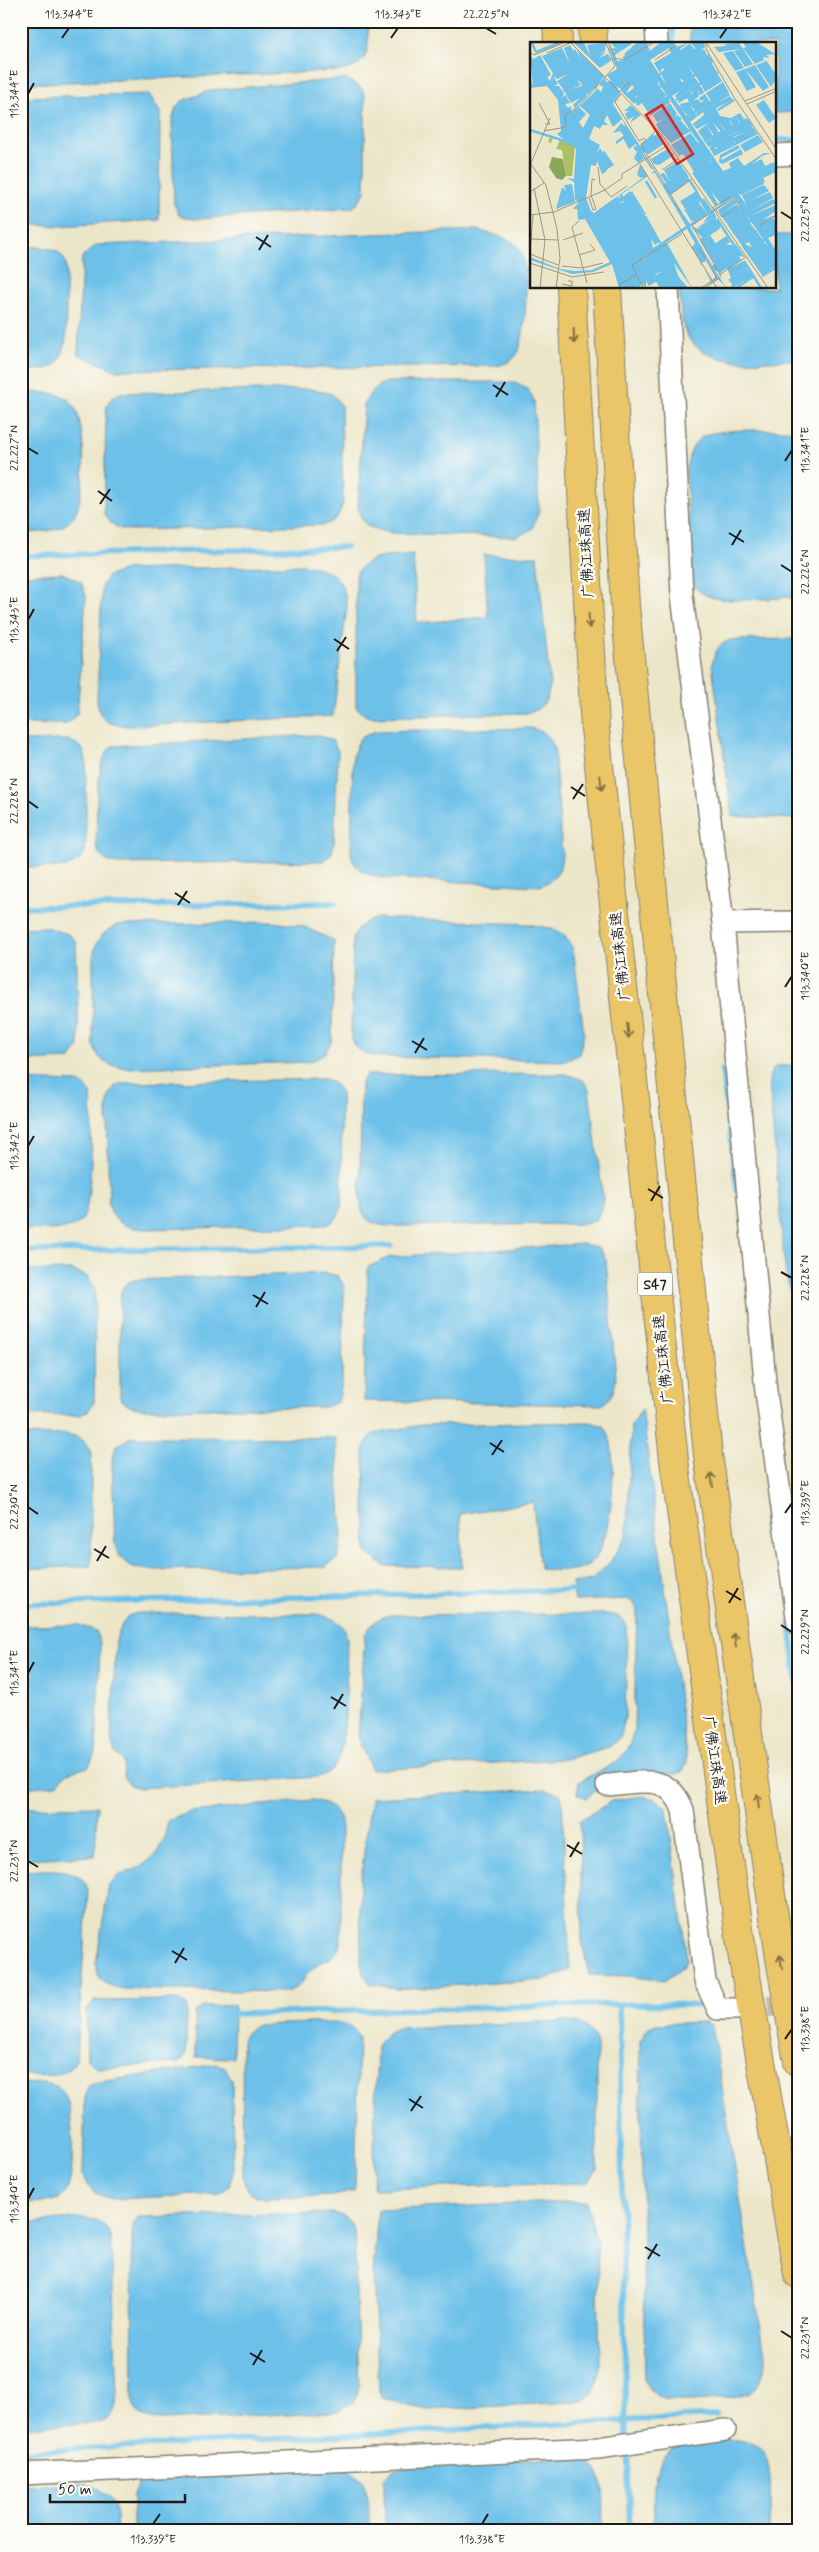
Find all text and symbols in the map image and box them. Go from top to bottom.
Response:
text: 113.344°E [44,7,94,23]
text: 113.343°E [375,7,421,23]
text: 22.225°N [463,7,509,23]
text: 113.342°E [702,7,752,23]
inset map [530,42,776,289]
text: 113.344°E [7,69,23,119]
text: 22.225°N [798,196,814,242]
one-way arrow [569,328,578,344]
text: 22.227°N [7,425,23,471]
text: 113.341°E [798,427,814,473]
street label: 广佛江珠高速 [575,507,599,598]
text: 22.226°N [798,550,814,594]
text: 113.343°E [7,597,23,643]
one-way arrow [585,612,594,628]
one-way arrow [596,774,606,790]
text: 22.228°N [7,778,23,824]
street label: 广佛江珠高速 [606,910,636,1002]
text: 113.340°E [798,951,814,1001]
one-way arrow [623,1023,633,1039]
text: 113.342°E [7,1121,23,1171]
text: 22.228°N [798,1255,814,1301]
road number: S47 [638,1272,672,1296]
street label: 广佛江珠高速 [649,1313,679,1405]
one-way arrow [706,1472,716,1488]
text: 113.339°E [798,1480,814,1526]
text: 22.230°N [7,1484,23,1530]
text: 22.229°N [798,1609,814,1655]
one-way arrow [729,1633,739,1649]
text: 113.341°E [7,1650,23,1696]
street label: 广佛江珠高速 [698,1714,730,1806]
one-way arrow [752,1794,762,1810]
text: 22.231°N [7,1840,23,1882]
one-way arrow [775,1955,785,1971]
text: 113.338°E [798,2006,814,2052]
text: 113.340°E [7,2174,23,2224]
text: 22.231°N [798,2317,814,2359]
scale bar [50,2472,185,2504]
text: 50 m [58,2480,92,2500]
text: 113.339°E [130,2532,176,2548]
text: 113.338°E [459,2532,505,2548]

